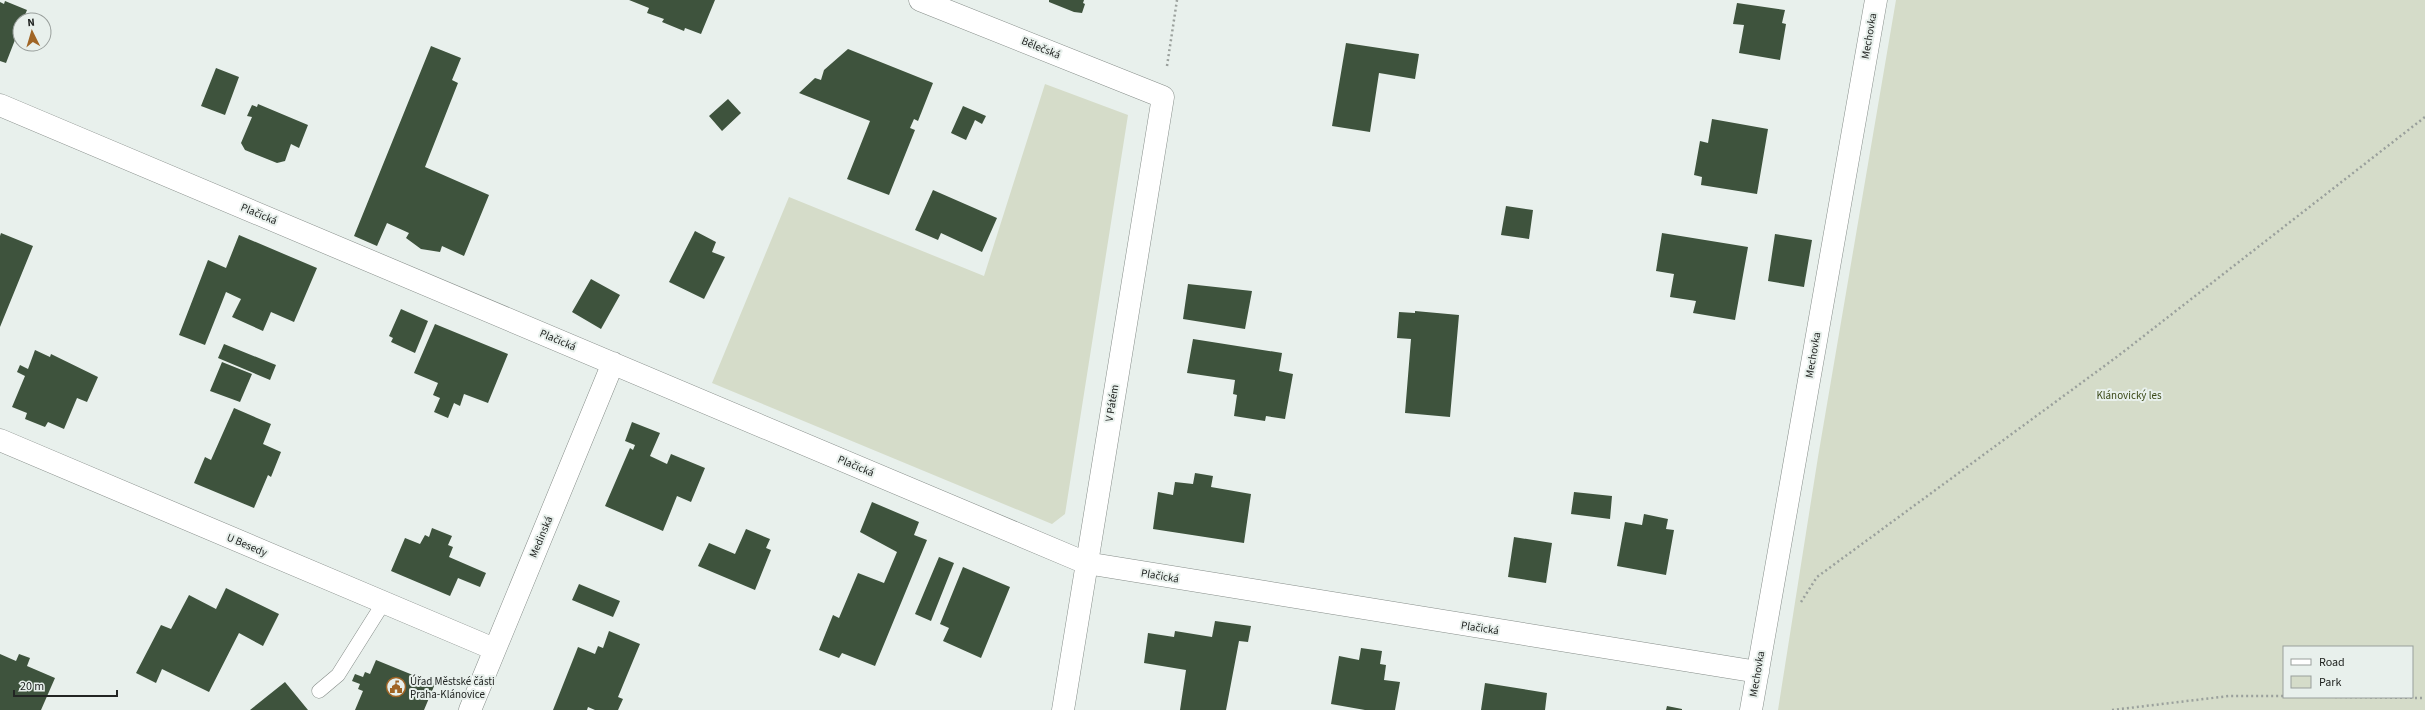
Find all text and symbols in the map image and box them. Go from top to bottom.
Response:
north arrow [12,12,52,52]
street label: Mechovka [1858,12,1880,60]
text: N [27,15,35,30]
street label: Bělečská [1019,33,1063,63]
street label: Plačická [238,200,280,228]
street label: Plačická [537,326,579,354]
street label: Mechovka [1802,331,1824,379]
street label: V Pátém [1102,383,1122,423]
park label: Klánovický les [2096,388,2162,403]
street label: Plačická [835,452,877,480]
street label: Medinská [526,514,556,560]
street label: U Besedy [224,530,270,560]
street label: Plačická [1140,565,1180,587]
street label: Plačická [1460,618,1500,638]
legend [2283,646,2413,698]
street label: Mechovka [1746,650,1768,698]
text: Road [2319,654,2345,671]
scale bar [14,672,117,698]
place label: Úřad Městské části Praha-Klánovice [410,674,495,702]
text: Park [2319,674,2341,691]
public building icon: Úřad Městské části Praha-Klánovice [385,676,407,698]
text: 20 m [20,678,44,695]

